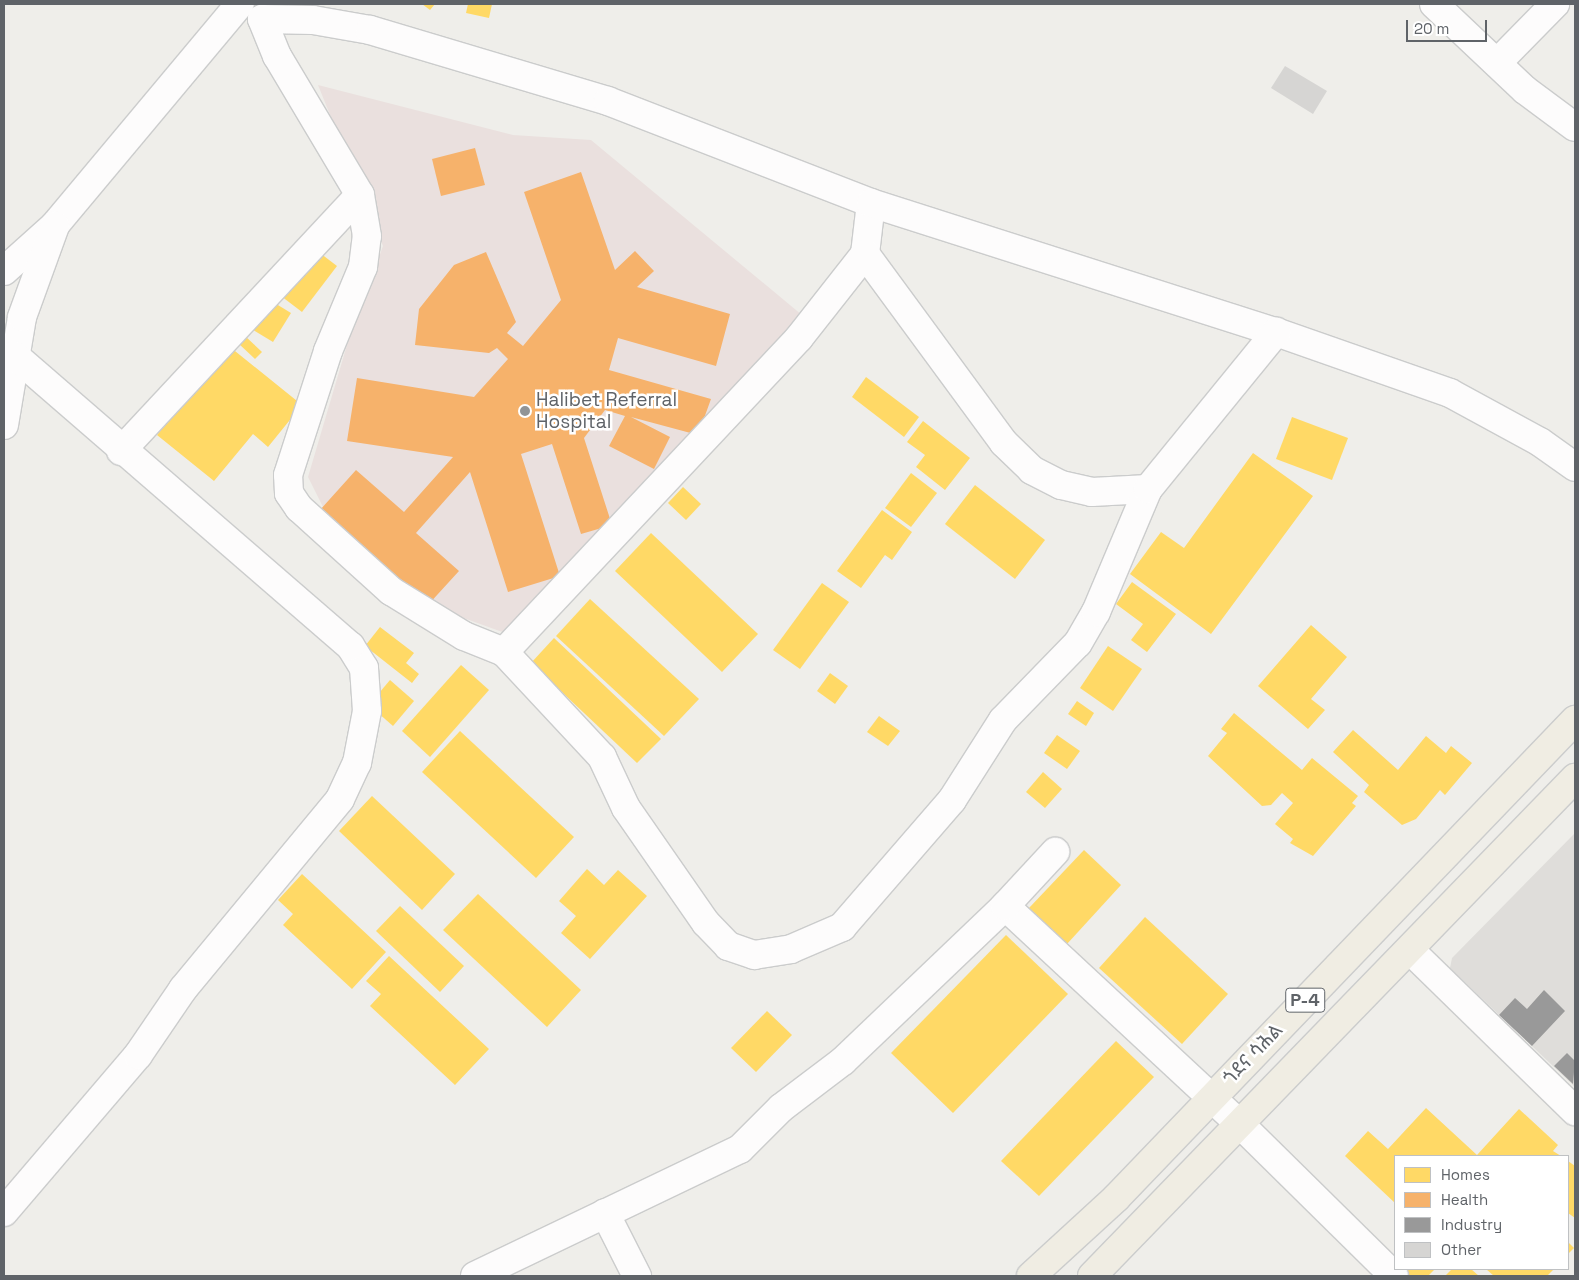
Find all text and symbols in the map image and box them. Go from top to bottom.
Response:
scale bar [1409,10,1490,42]
text: 20 m [1414,19,1449,38]
place label: Halibet Referral Hospital [536,389,677,433]
marker: Halibet Referral Hospital [518,404,532,418]
road number: P-4 [1285,984,1325,1016]
street label: ጎደና ሳሕል [1219,1019,1287,1089]
legend [1394,1155,1569,1270]
text: Homes [1441,1165,1490,1184]
text: Health [1441,1190,1488,1209]
text: Industry [1441,1215,1502,1234]
text: Other [1441,1240,1482,1259]

